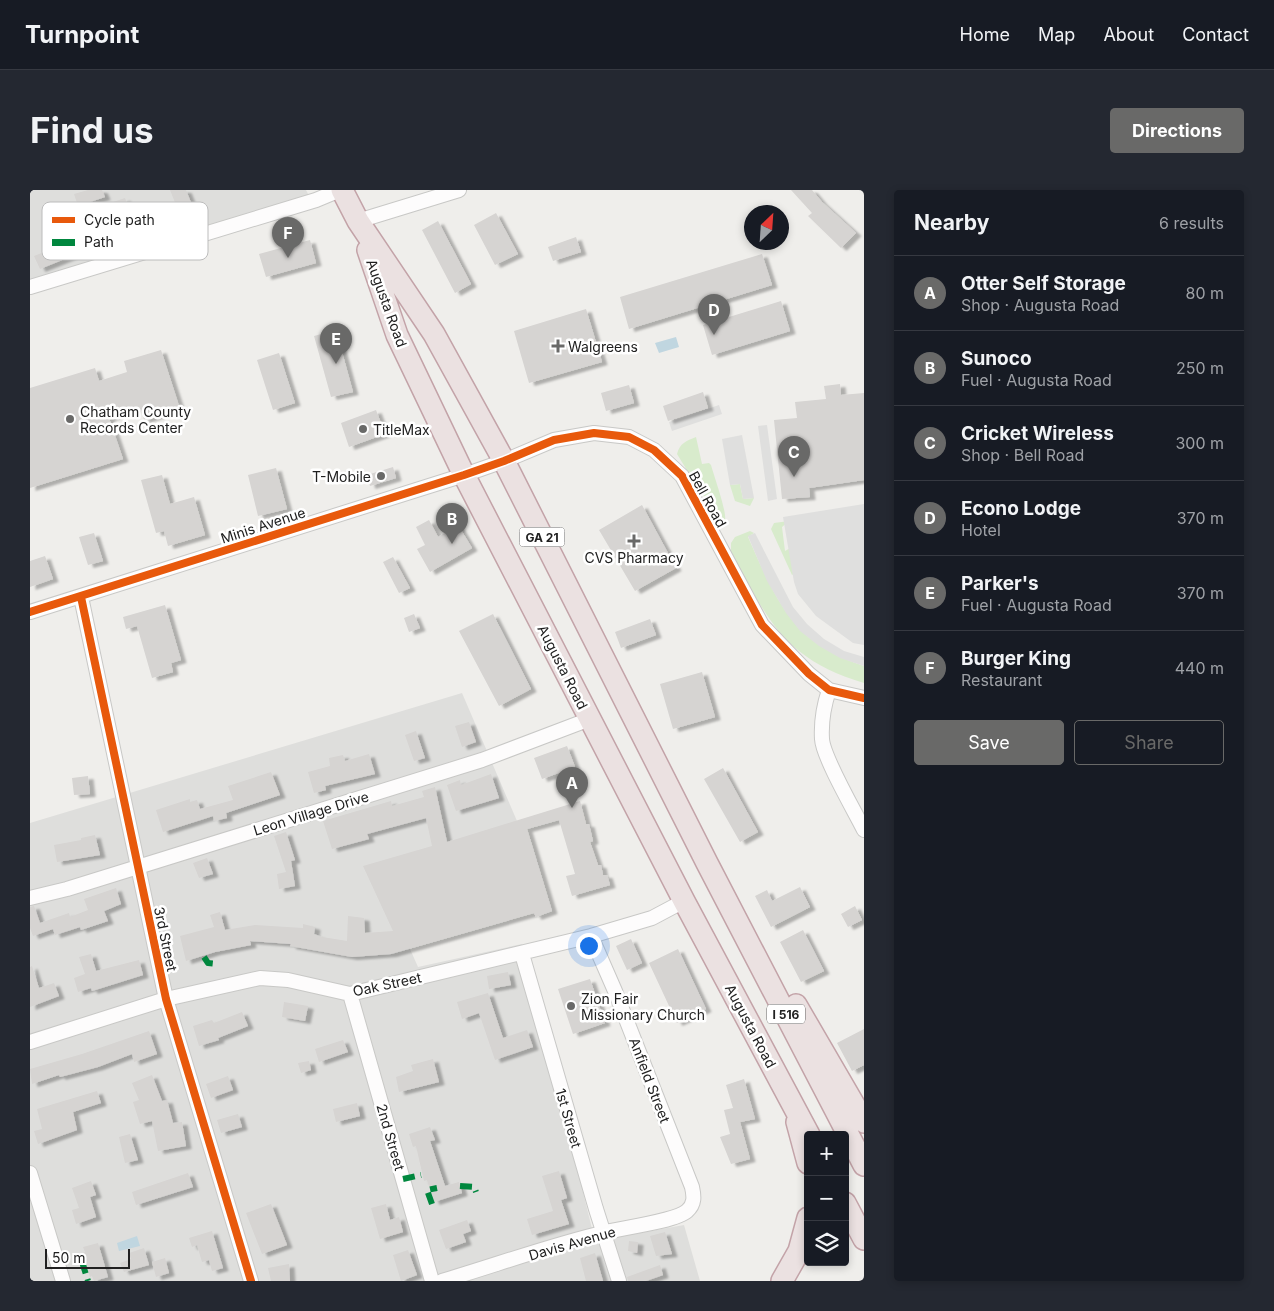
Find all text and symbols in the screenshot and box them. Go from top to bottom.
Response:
text: Turnpoint [25,20,139,49]
text: Home [960,24,1010,45]
text: Map [1038,24,1075,45]
text: About [1103,24,1154,45]
text: Contact [1182,24,1249,45]
button: Directions [1110,108,1244,153]
text: Find us [30,109,154,151]
legend [42,202,208,260]
north arrow [744,205,789,250]
text: Nearby [914,210,989,235]
text: Cycle path [84,211,155,228]
text: 6 results [1159,213,1224,233]
pin: F [272,217,304,258]
text: Path [84,233,114,250]
street label: Augusta Road [363,257,411,349]
text: Otter Self Storage [961,272,1126,295]
text: A [924,283,936,303]
text: 80 m [1185,283,1224,303]
pin: D [698,294,730,335]
text: Shop · Augusta Road [961,295,1119,315]
pin: E [320,323,352,364]
place label: Walgreens [568,338,638,355]
marker: Walgreens [552,340,564,352]
text: Sunoco [961,347,1032,370]
text: B [925,358,935,378]
text: 250 m [1176,358,1224,378]
text: Fuel · Augusta Road [961,370,1112,390]
place label: Chatham County Records Center [80,403,191,436]
marker: Chatham County Records Center [64,413,76,425]
place label: TitleMax [373,421,430,438]
text: Cricket Wireless [961,422,1114,445]
marker: TitleMax [357,423,369,435]
text: C [924,433,936,453]
text: 300 m [1175,433,1224,453]
pin: C [778,436,810,477]
text: Shop · Bell Road [961,445,1084,465]
place label: T-Mobile [312,468,371,485]
street label: Bell Road [686,468,730,530]
marker: T-Mobile [375,470,387,482]
text: Econo Lodge [961,497,1081,520]
street label: Minis Avenue [218,503,308,547]
pin: B [436,503,468,544]
text: D [924,508,936,528]
text: 370 m [1177,508,1224,528]
text: Hotel [961,520,1001,540]
road number: GA 21 [520,528,564,547]
marker: CVS Pharmacy [628,535,640,547]
place label: CVS Pharmacy [584,549,684,566]
text: Parker's [961,572,1039,595]
text: E [925,583,935,603]
text: 370 m [1177,583,1224,603]
text: Fuel · Augusta Road [961,595,1112,615]
street label: Augusta Road [534,622,592,712]
text: Burger King [961,647,1071,670]
text: F [925,658,935,678]
text: 440 m [1175,658,1224,678]
text: Restaurant [961,670,1042,690]
button: Save [914,720,1064,765]
button: Share [1074,720,1224,765]
pin: A [556,767,588,808]
street label: Leon Village Drive [251,787,371,839]
street label: 3rd Street [151,905,181,973]
your location [576,933,602,959]
street label: Oak Street [351,968,423,1000]
street label: Augusta Road [722,981,780,1071]
place label: Zion Fair Missionary Church [581,990,705,1023]
marker: Zion Fair Missionary Church [565,1000,577,1012]
road number: I 516 [767,1004,805,1024]
street label: Anfield Street [626,1035,674,1125]
street label: 1st Street [552,1086,586,1150]
street label: 2nd Street [373,1102,409,1173]
map controls [804,1131,849,1266]
button: + [804,1131,849,1176]
button: − [804,1176,849,1221]
button: layers [804,1221,849,1266]
street label: Davis Avenue [527,1222,617,1264]
scale bar [45,1246,130,1269]
text: 50 m [52,1249,86,1266]

